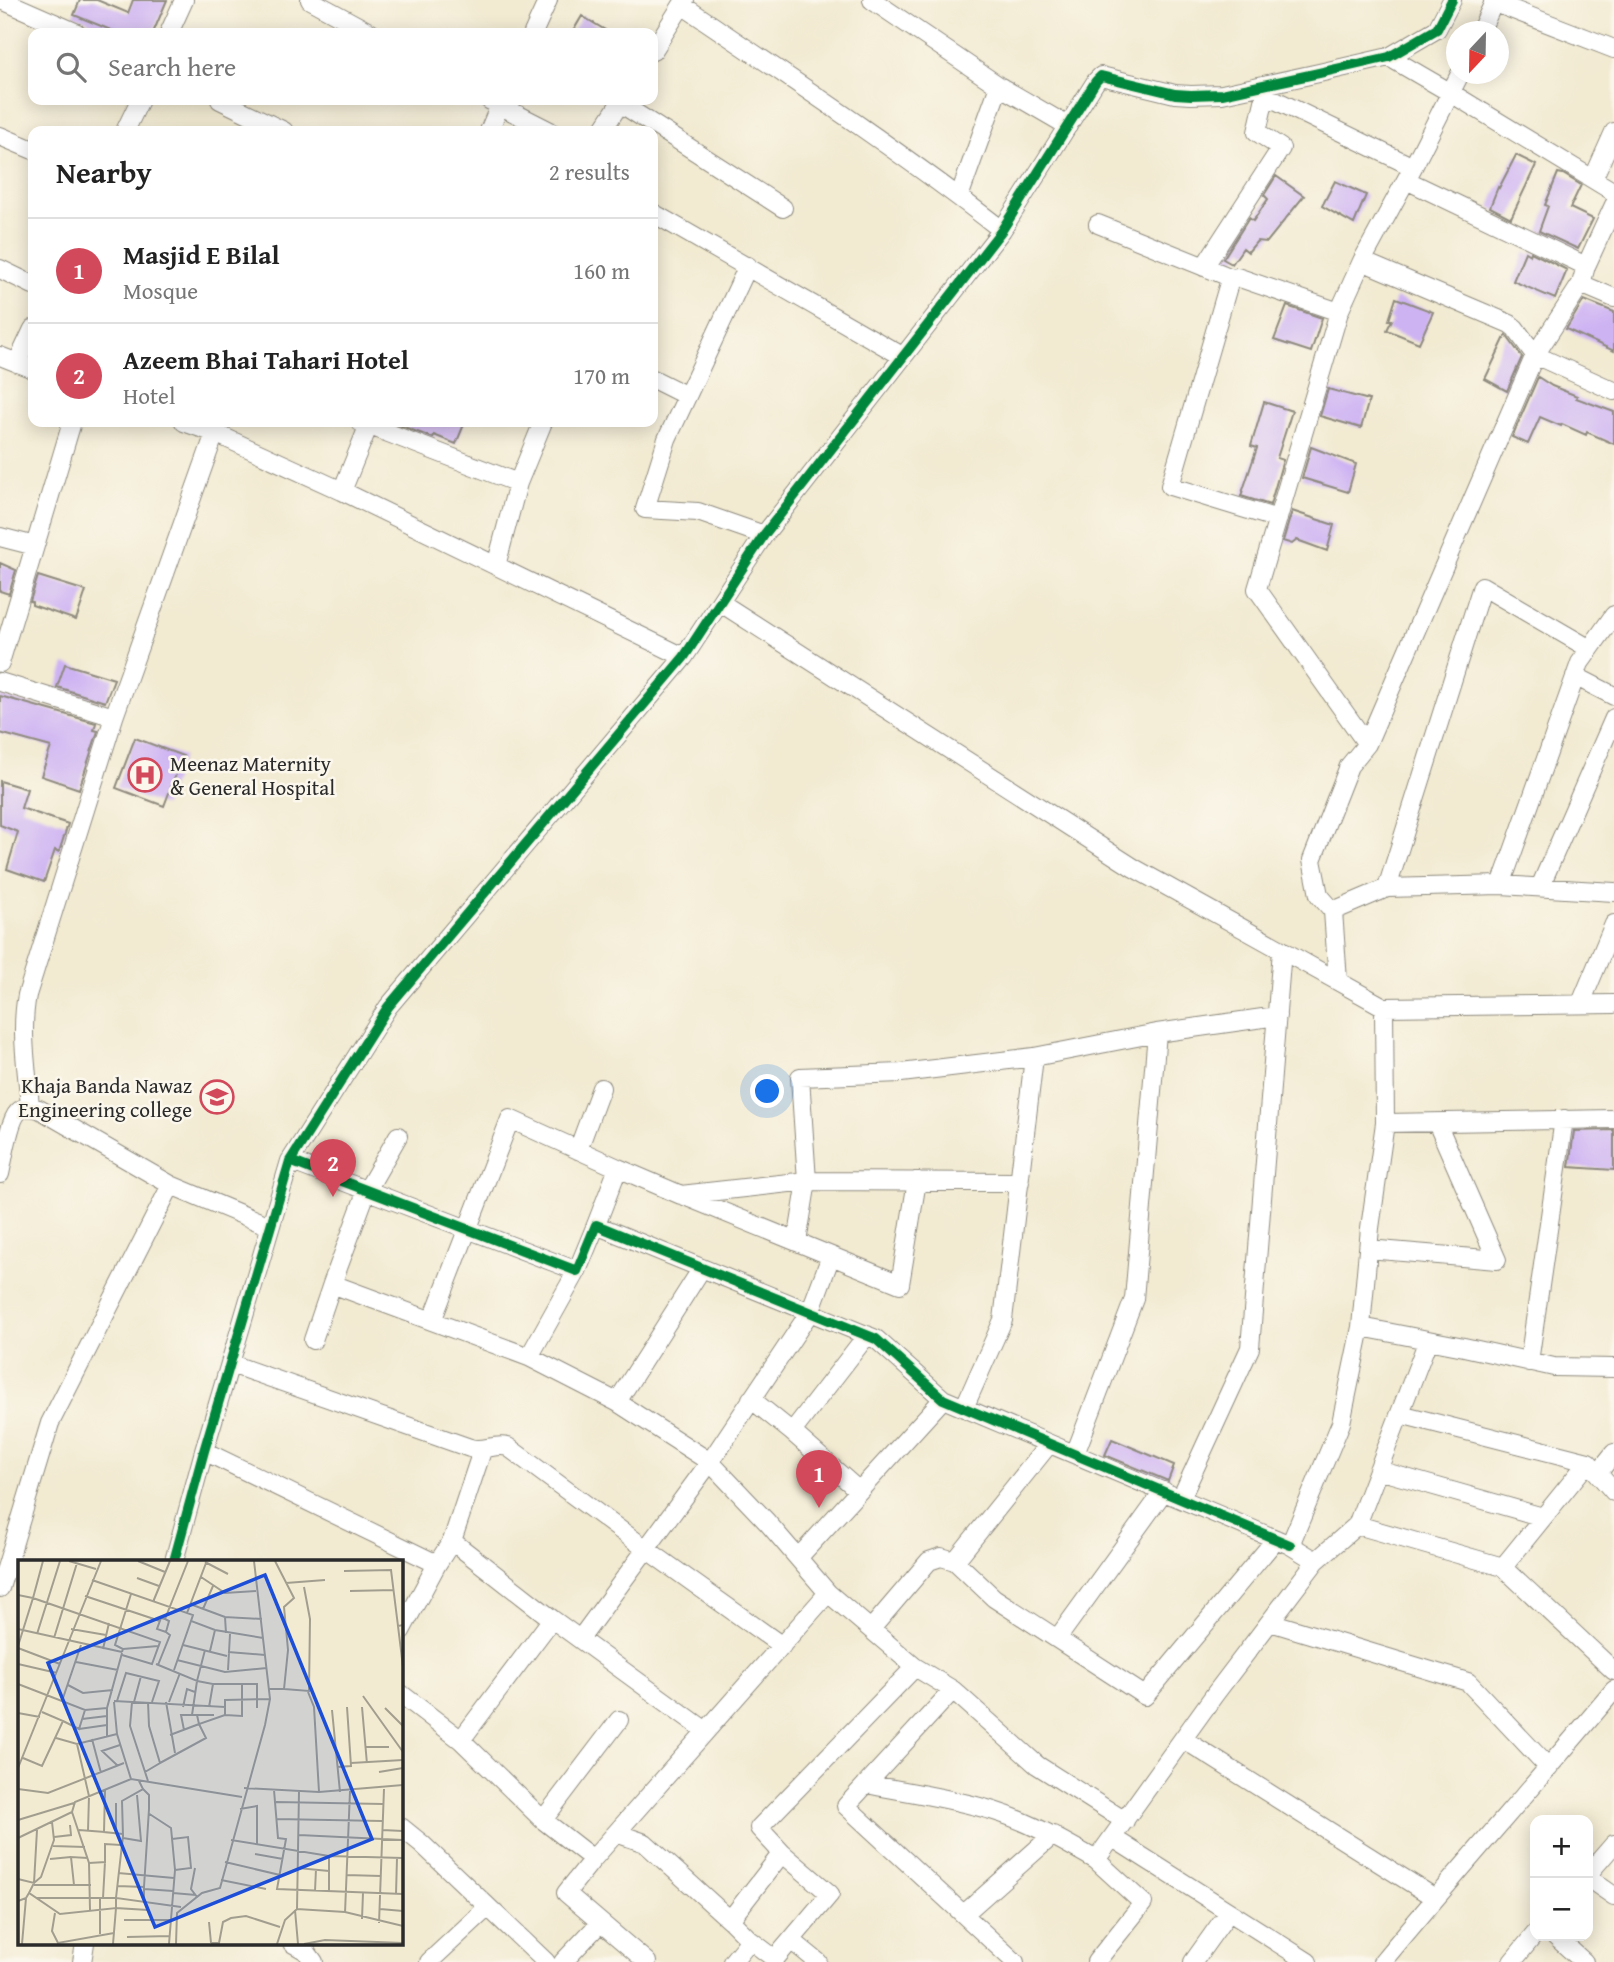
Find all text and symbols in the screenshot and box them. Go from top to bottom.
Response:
north arrow [1446,21,1509,84]
search box [28,28,658,105]
text: Search here [108,47,236,86]
icon: search [52,48,90,86]
text: Nearby [56,150,152,194]
text: 2 results [549,155,630,188]
text: Masjid E Bilal [123,235,280,274]
text: 1 [73,254,85,287]
text: 160 m [573,254,630,287]
text: Mosque [123,274,198,307]
text: Azeem Bhai Tahari Hotel [123,340,409,379]
text: 2 [73,359,85,392]
text: 170 m [573,359,630,392]
text: Hotel [123,379,175,412]
place label: Meenaz Maternity & General Hospital [170,748,335,803]
hospital icon: Meenaz Maternity & General Hospital [126,756,164,794]
place label: Khaja Banda Nawaz Engineering college [18,1070,192,1125]
your location [750,1074,784,1108]
school or university icon: Khaja Banda Nawaz Engineering college [198,1078,236,1116]
pin: 2 [310,1139,356,1197]
pin: 1 [796,1450,842,1508]
inset map [18,1560,402,1944]
map controls [1530,1815,1593,1941]
button: + [1530,1815,1593,1878]
button: − [1530,1878,1593,1941]

